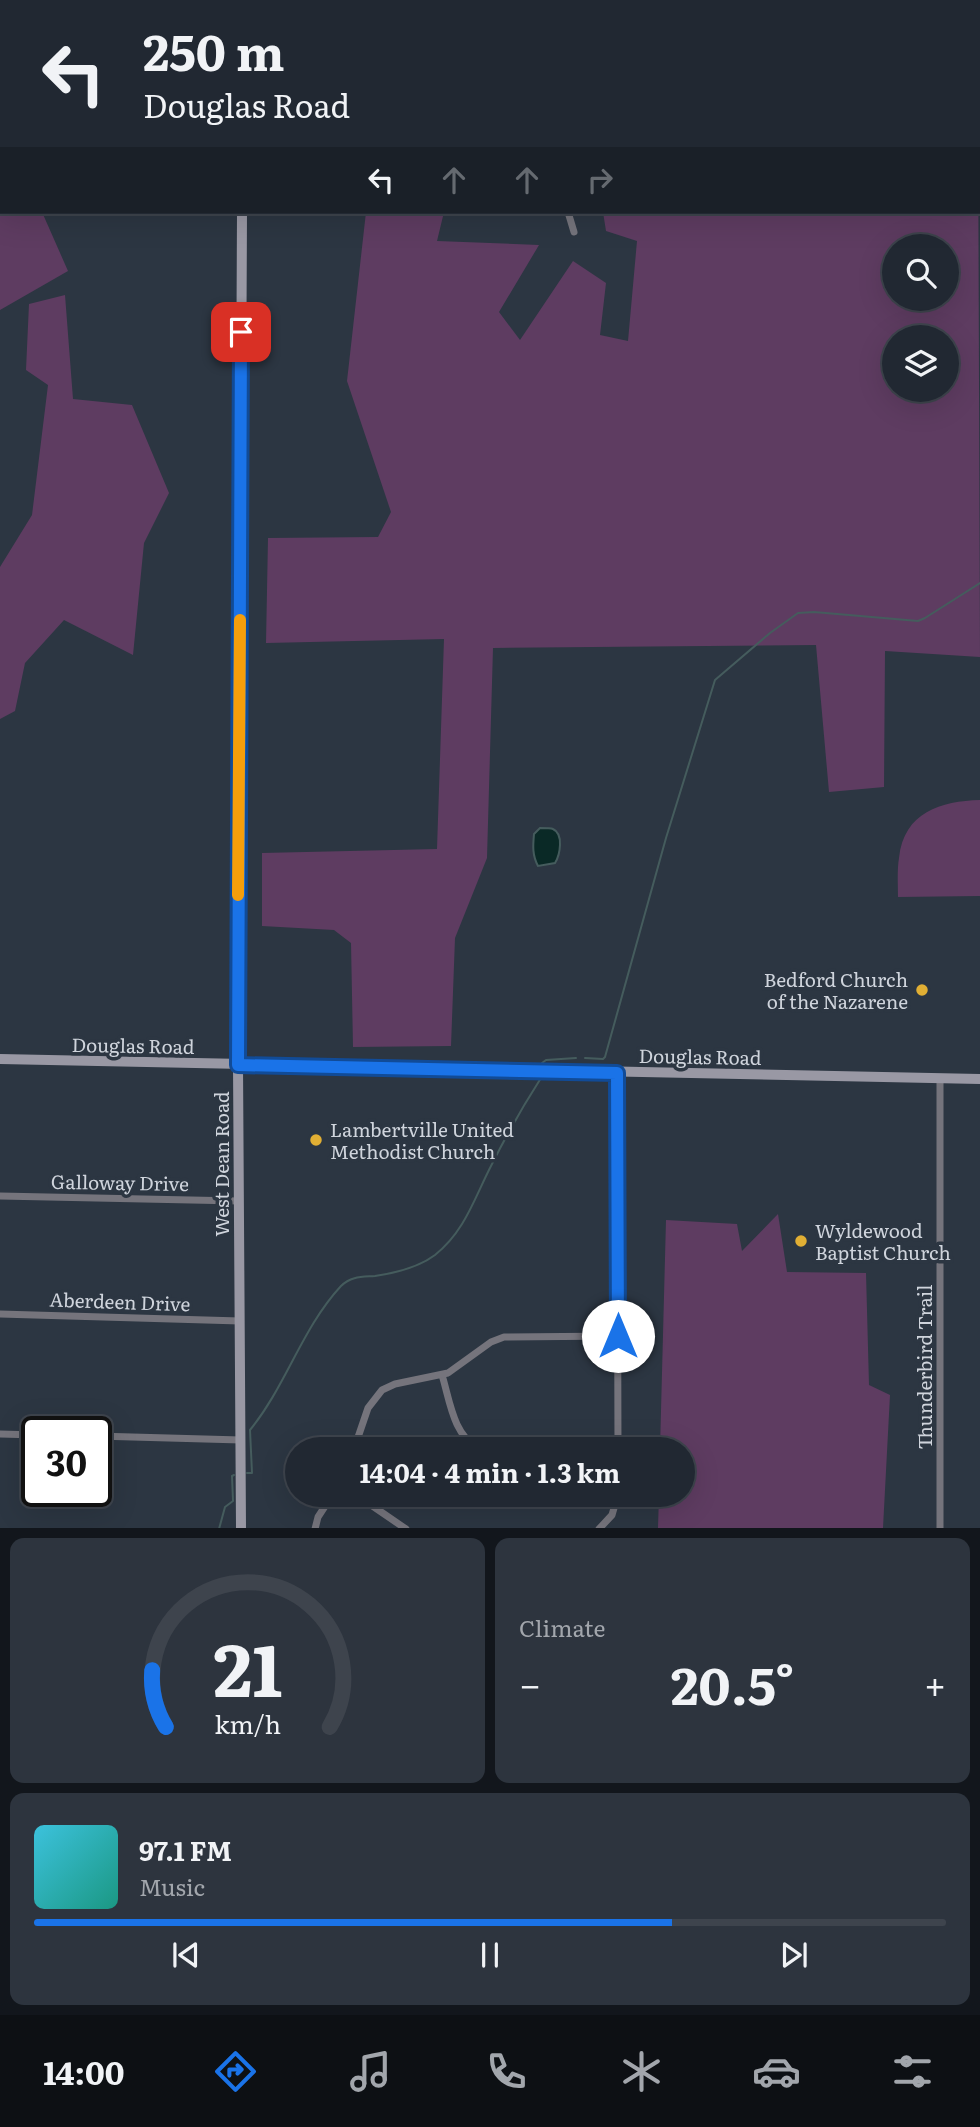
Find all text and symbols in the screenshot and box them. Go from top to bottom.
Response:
text: 250 m [143,13,285,86]
icon: left [28,28,119,119]
text: Douglas Road [143,80,350,128]
icon: left [362,161,400,199]
icon: ahead [435,161,473,199]
icon: ahead [508,161,546,199]
icon: right [581,161,619,199]
map controls [882,234,959,402]
button: search [882,234,959,311]
pin [211,302,271,362]
icon: arrive [222,313,260,351]
button: layers [882,325,959,402]
place label: Bedford Church of the Nazarene [764,965,908,1015]
marker: Bedford Church of the Nazarene [914,982,930,998]
street label: Douglas Road [71,1030,195,1060]
street label: Douglas Road [638,1041,762,1071]
street label: West Dean Road [207,1091,235,1237]
place label: Lambertville United Methodist Church [330,1115,514,1165]
marker: Lambertville United Methodist Church [308,1132,324,1148]
street label: Galloway Drive [51,1167,189,1197]
place label: Wyldewood Baptist Church [815,1216,951,1266]
marker: Wyldewood Baptist Church [793,1233,809,1249]
street label: Aberdeen Drive [49,1285,191,1317]
street label: Thunderbird Trail [910,1285,938,1449]
position arrow [581,1299,655,1373]
speed limit sign: 30 [21,1416,112,1507]
text: 14:04 · 4 min · 1.3 km [360,1452,620,1491]
text: Climate [519,1610,605,1644]
text: 21 [213,1611,282,1719]
text: 20.5° [671,1644,794,1721]
text: − [519,1654,541,1711]
text: + [924,1654,946,1711]
text: km/h [214,1704,281,1741]
text: 97.1 FM [139,1830,232,1869]
text: Music [139,1869,205,1903]
icon: previous [167,1936,205,1974]
icon: pause [471,1936,509,1974]
icon: next [775,1936,813,1974]
text: 14:00 [43,2047,124,2095]
icon: directions [211,2047,260,2096]
icon: music [346,2047,395,2096]
icon: phone [482,2047,531,2096]
icon: climate [617,2047,666,2096]
icon: car [752,2047,801,2096]
icon: filters [888,2047,937,2096]

